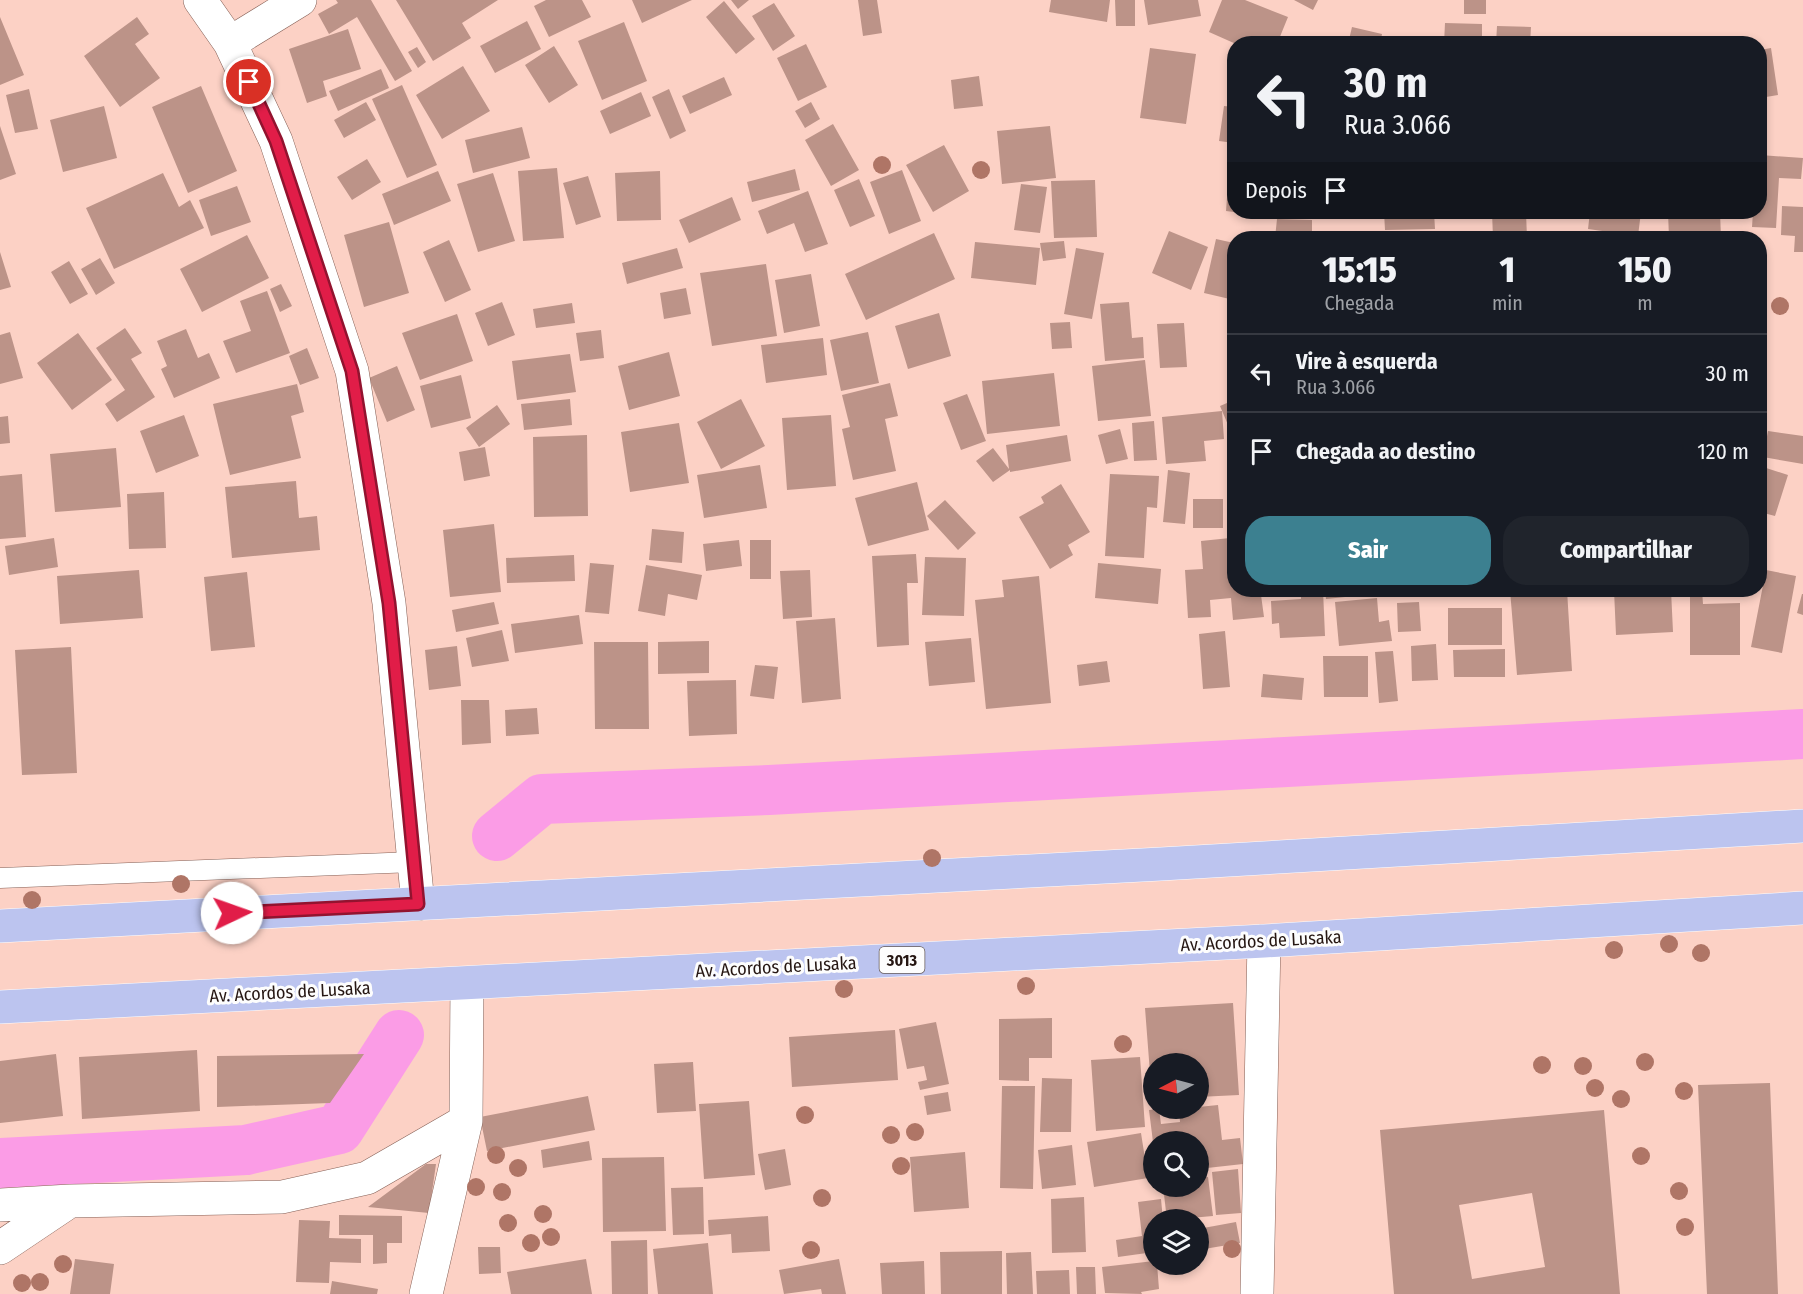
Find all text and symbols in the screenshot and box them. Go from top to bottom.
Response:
pin [223,56,274,107]
text: 30 m [1344,58,1428,108]
icon: left [1245,60,1323,138]
icon: arrive [232,65,265,98]
text: Rua 3.066 [1344,109,1451,141]
icon: arrive [1319,174,1352,207]
text: Depois [1245,177,1307,204]
text: 15:15 [1322,248,1397,292]
text: 1 [1500,248,1515,292]
text: 150 [1618,248,1672,292]
text: Chegada [1325,291,1394,315]
text: min [1492,291,1523,315]
text: m [1637,291,1653,315]
text: Vire à esquerda [1296,348,1438,375]
icon: left [1245,357,1278,390]
text: 30 m [1706,360,1749,387]
text: Rua 3.066 [1296,375,1375,399]
icon: arrive [1245,435,1278,468]
text: Chegada ao destino [1296,438,1476,465]
text: 120 m [1697,438,1749,465]
button: Sair [1245,516,1491,585]
button: Compartilhar [1503,516,1749,585]
position arrow [200,881,264,945]
street label: Av. Acordos de Lusaka [1180,926,1342,956]
road number: 3013 [880,947,924,973]
street label: Av. Acordos de Lusaka [695,952,857,982]
street label: Av. Acordos de Lusaka [209,977,371,1007]
north arrow [1143,1053,1209,1119]
map controls [1143,1053,1209,1275]
button: search [1143,1131,1209,1197]
button: layers [1143,1209,1209,1275]

